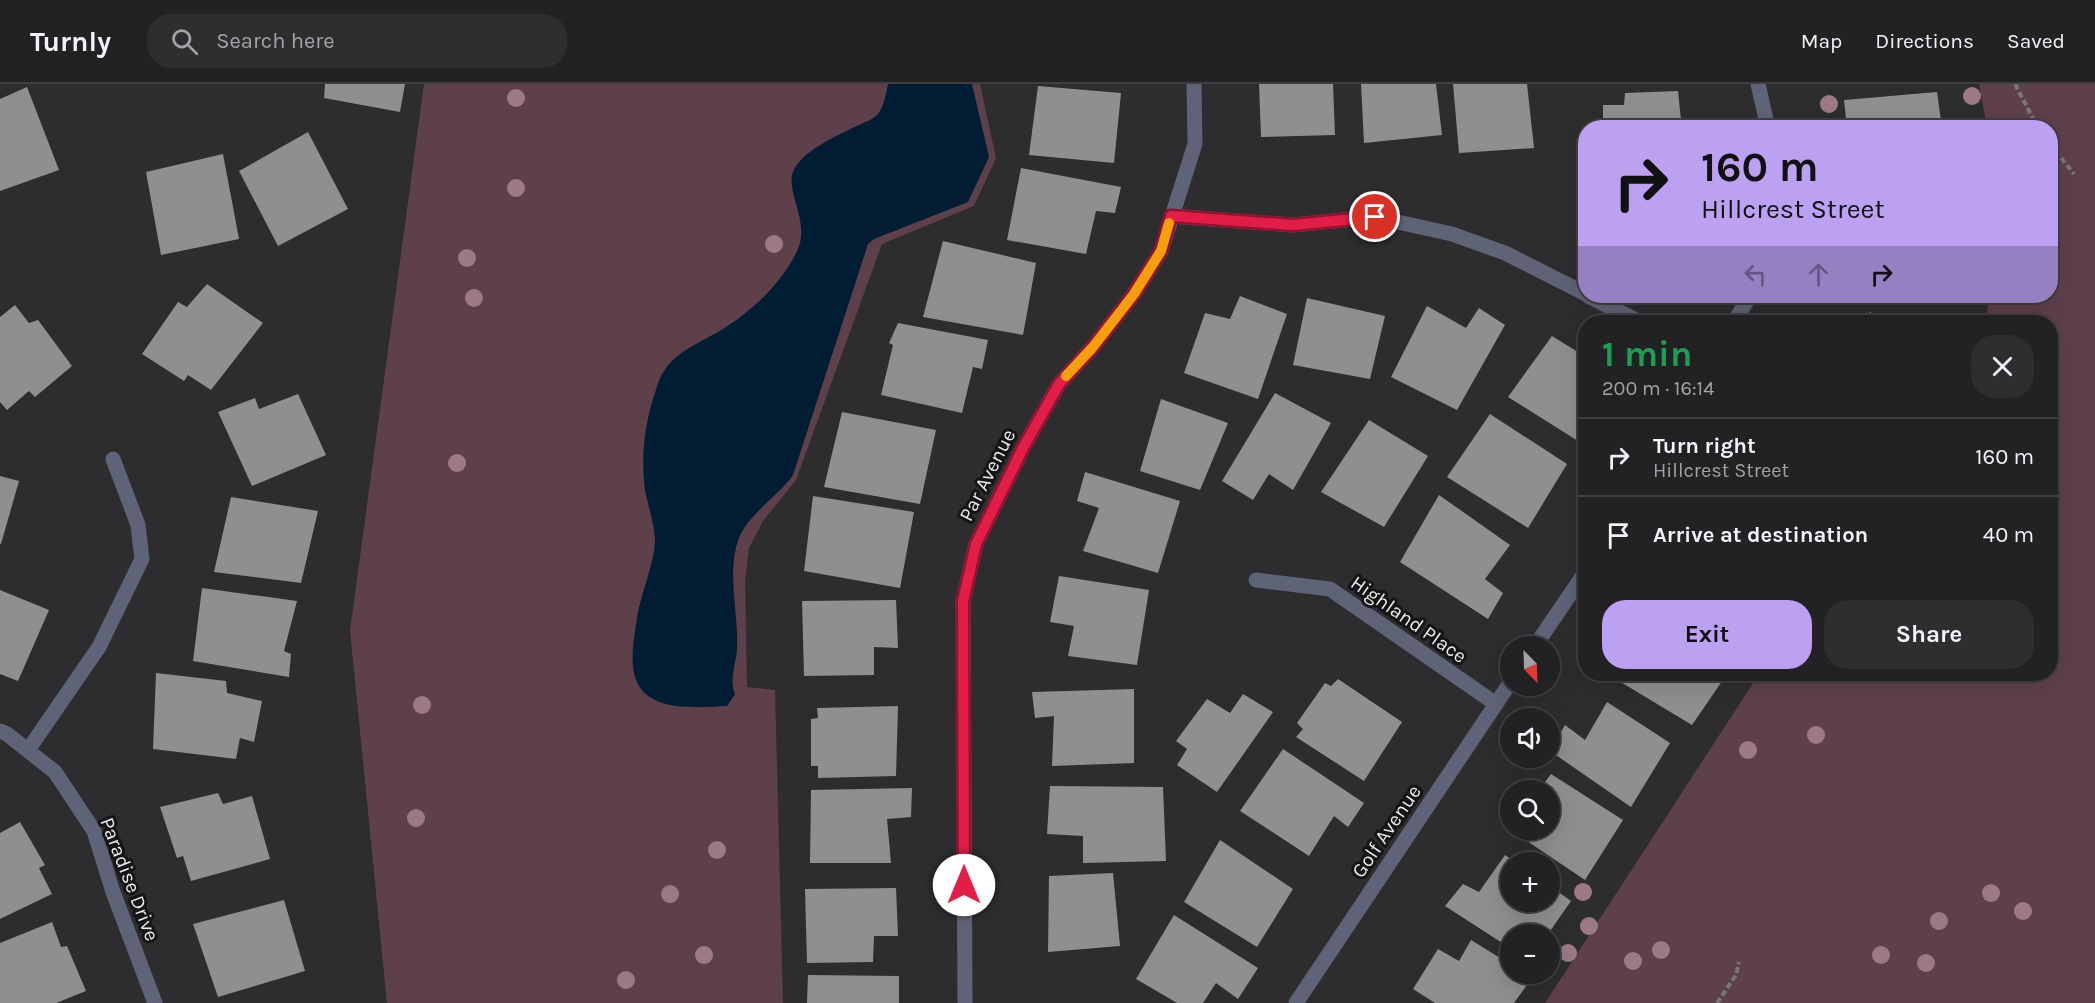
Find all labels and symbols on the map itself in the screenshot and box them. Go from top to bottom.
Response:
pin [1349,191,1400,242]
street label: Par Avenue [955,426,1020,525]
street label: Highland Place [1346,571,1471,668]
north arrow [1500,636,1560,696]
street label: Golf Avenue [1347,781,1426,882]
street label: Paradise Drive [95,814,164,944]
position arrow [932,853,996,917]

